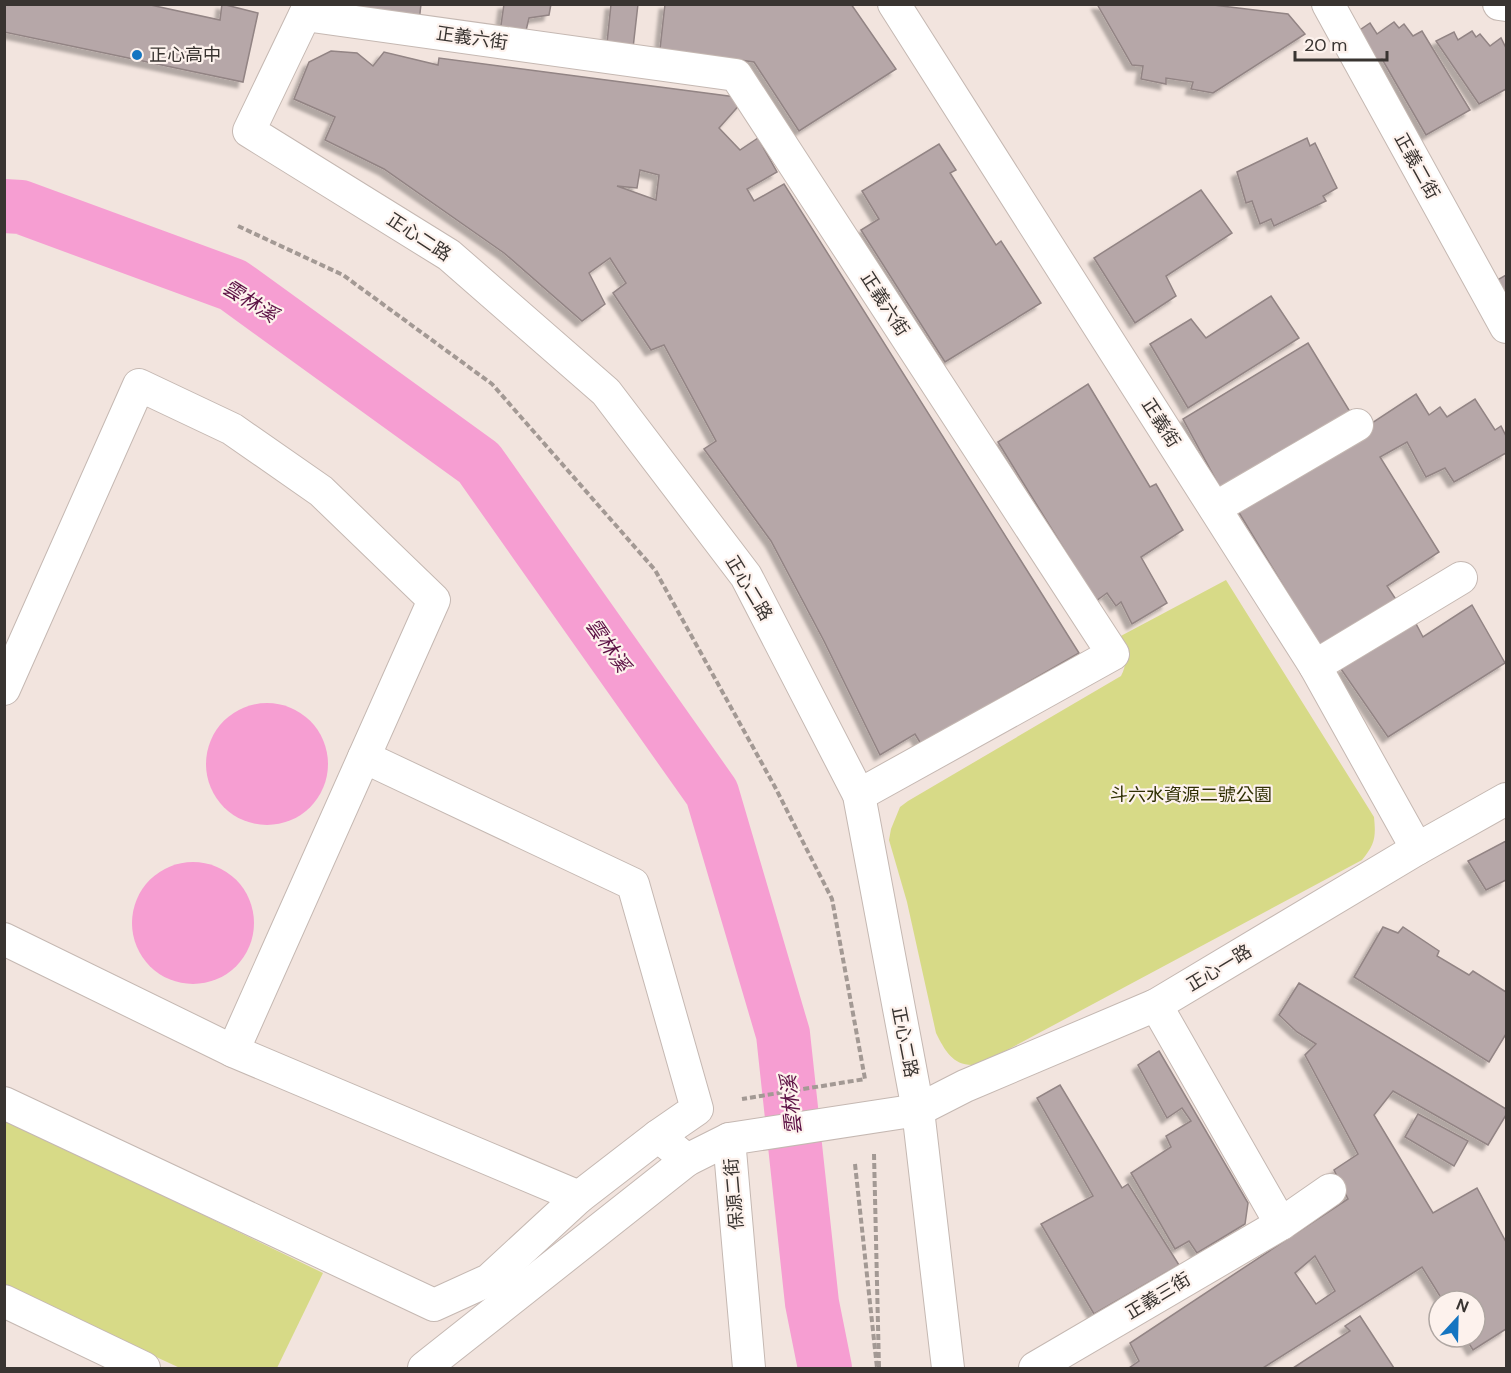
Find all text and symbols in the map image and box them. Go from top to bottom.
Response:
street label: 正義六街 [435,21,509,55]
scale bar [1295,24,1386,62]
text: 20 m [1304,33,1347,57]
place label: 正心高中 [149,43,221,67]
marker: 正心高中 [130,48,144,62]
street label: 正義二街 [1389,129,1445,203]
street label: 正心二路 [382,207,456,267]
street label: 正義六街 [855,267,915,341]
water label: 雲林溪 [218,274,285,330]
street label: 正義街 [1136,394,1186,452]
street label: 正心二路 [720,551,778,625]
water label: 雲林溪 [580,613,638,679]
park label: 斗六水資源二號公園 [1110,783,1272,807]
street label: 正心一路 [1182,939,1256,997]
street label: 正心二路 [886,1004,924,1080]
water label: 雲林溪 [775,1071,807,1136]
street label: 保源二街 [719,1157,749,1231]
street label: 正義三街 [1121,1267,1195,1325]
north arrow [1427,1289,1487,1349]
text: N [1453,1294,1472,1317]

